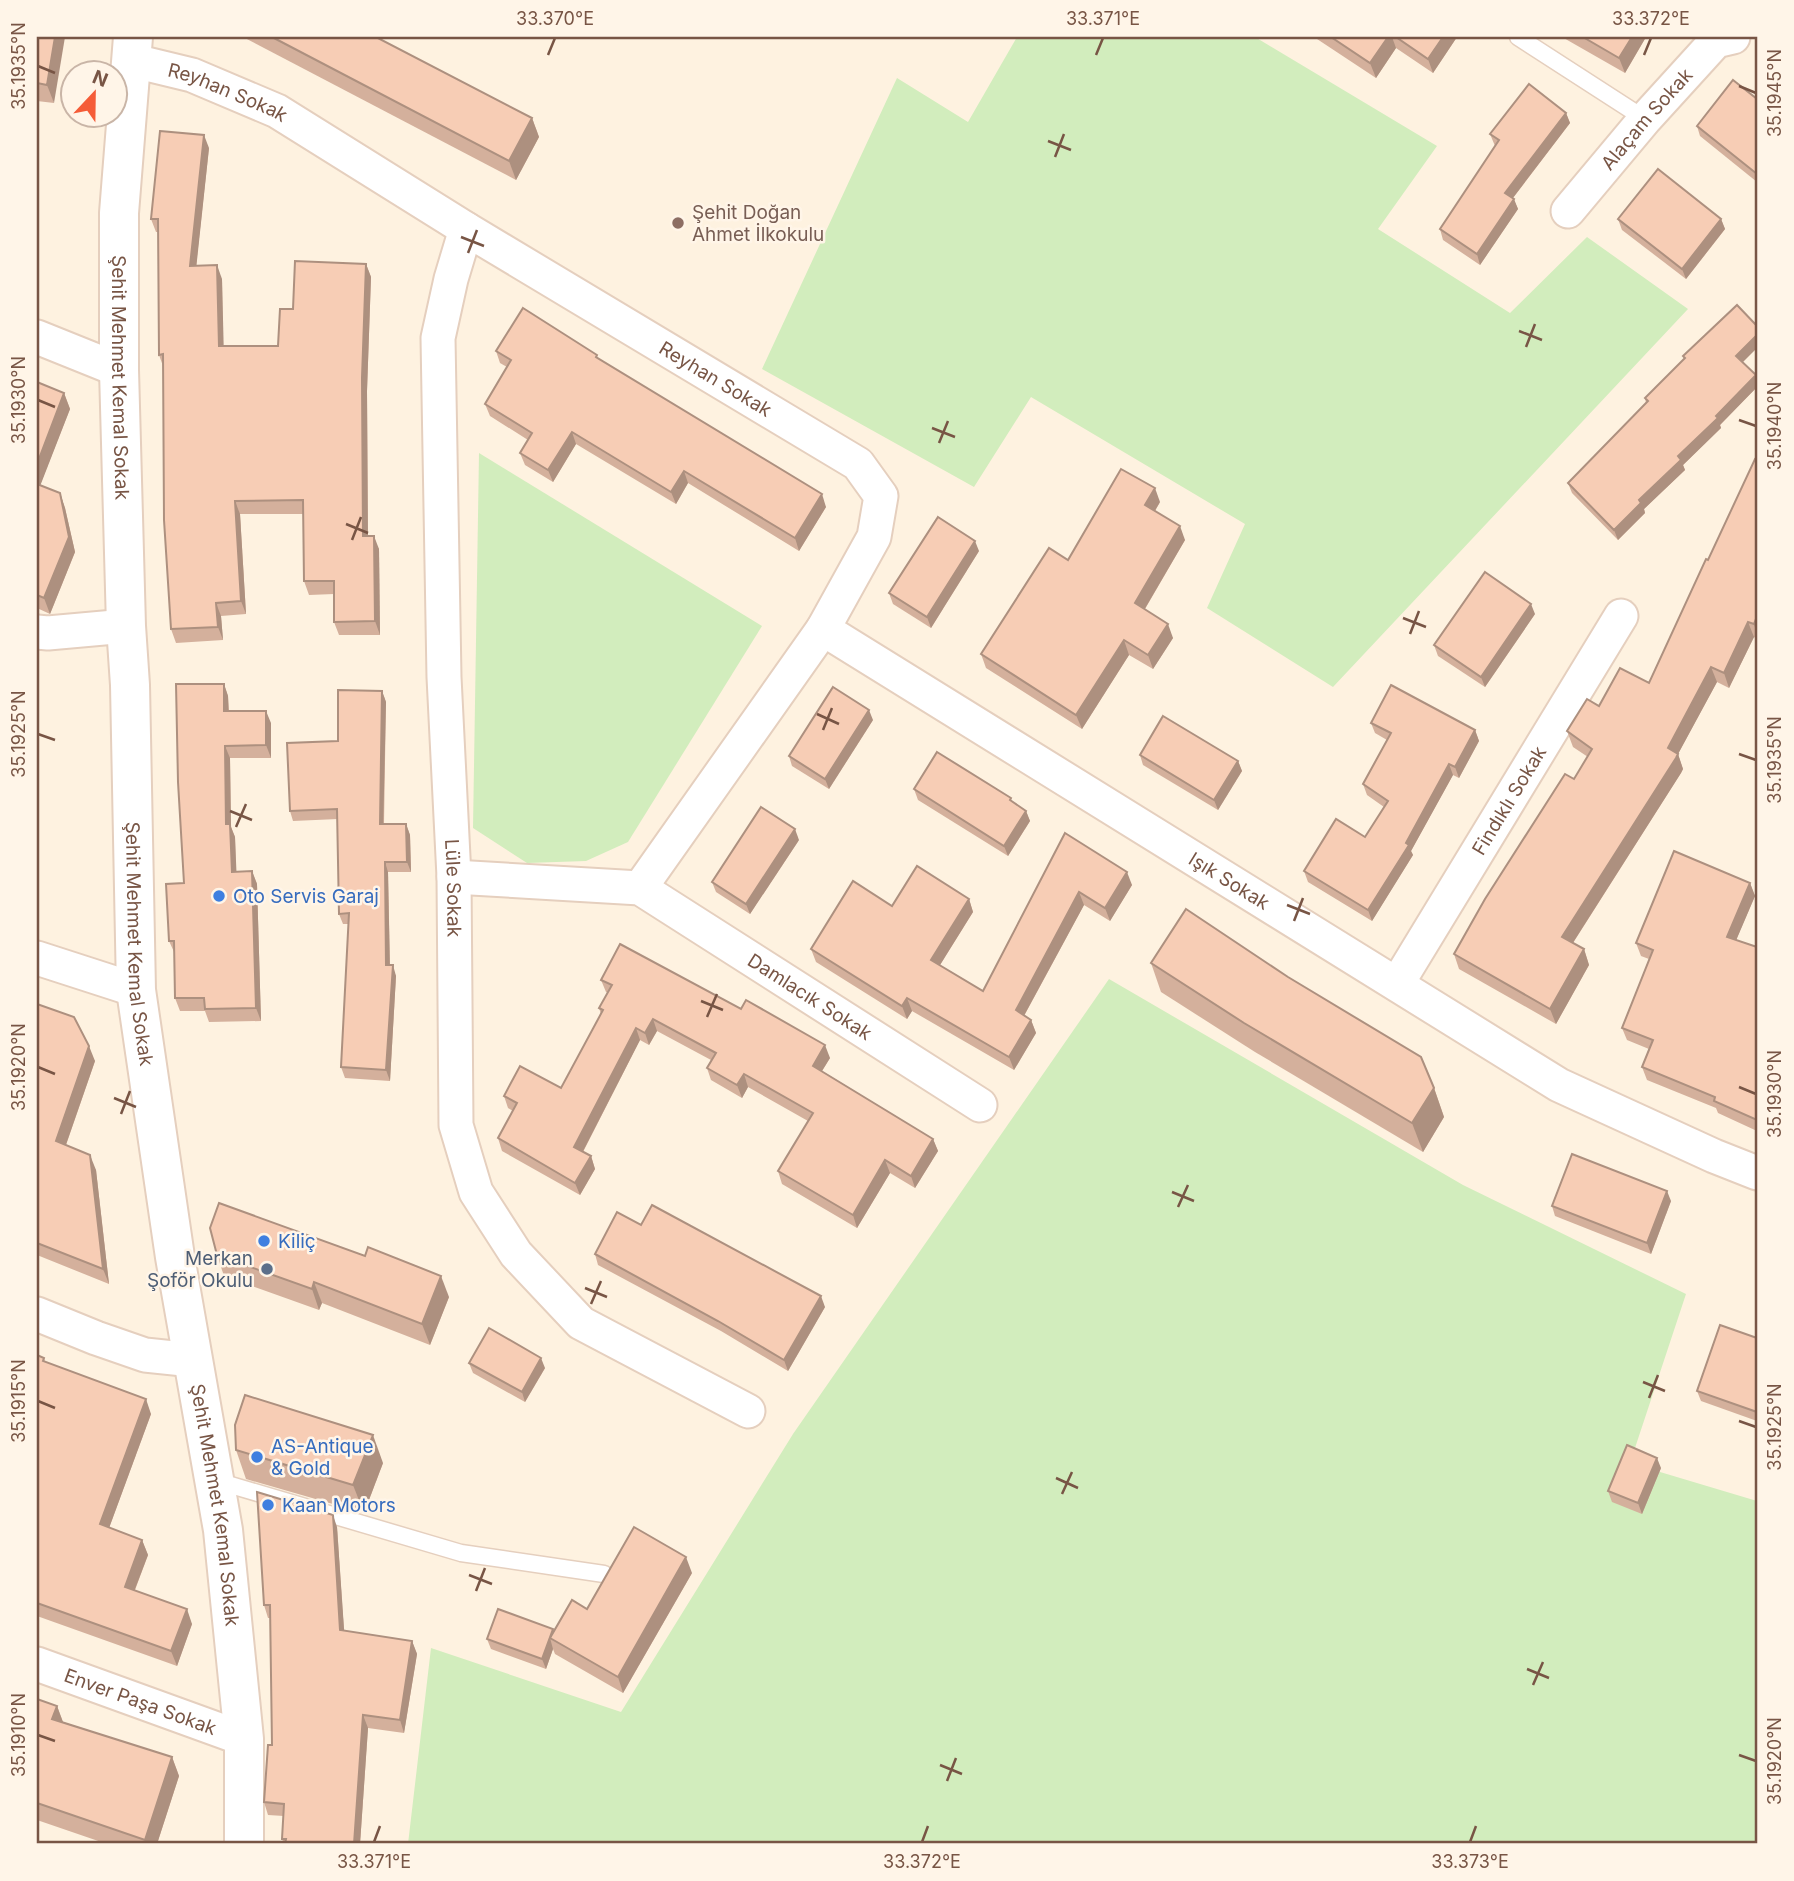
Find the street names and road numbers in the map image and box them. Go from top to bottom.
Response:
street label: Reyhan Sokak [166,58,292,127]
street label: Alaçam Sokak [1596,63,1697,174]
street label: Şehit Mehmet Kemal Sokak [108,255,134,501]
street label: Reyhan Sokak [655,336,777,422]
street label: Findıklı Sokak [1467,741,1551,859]
street label: Şehit Mehmet Kemal Sokak [121,821,159,1068]
street label: Lüle Sokak [441,838,466,938]
street label: Işık Sokak [1185,847,1274,915]
street label: Damlacık Sokak [744,948,877,1045]
street label: Şehit Mehmet Kemal Sokak [186,1382,244,1628]
street label: Enver Paşa Sokak [61,1663,220,1740]

